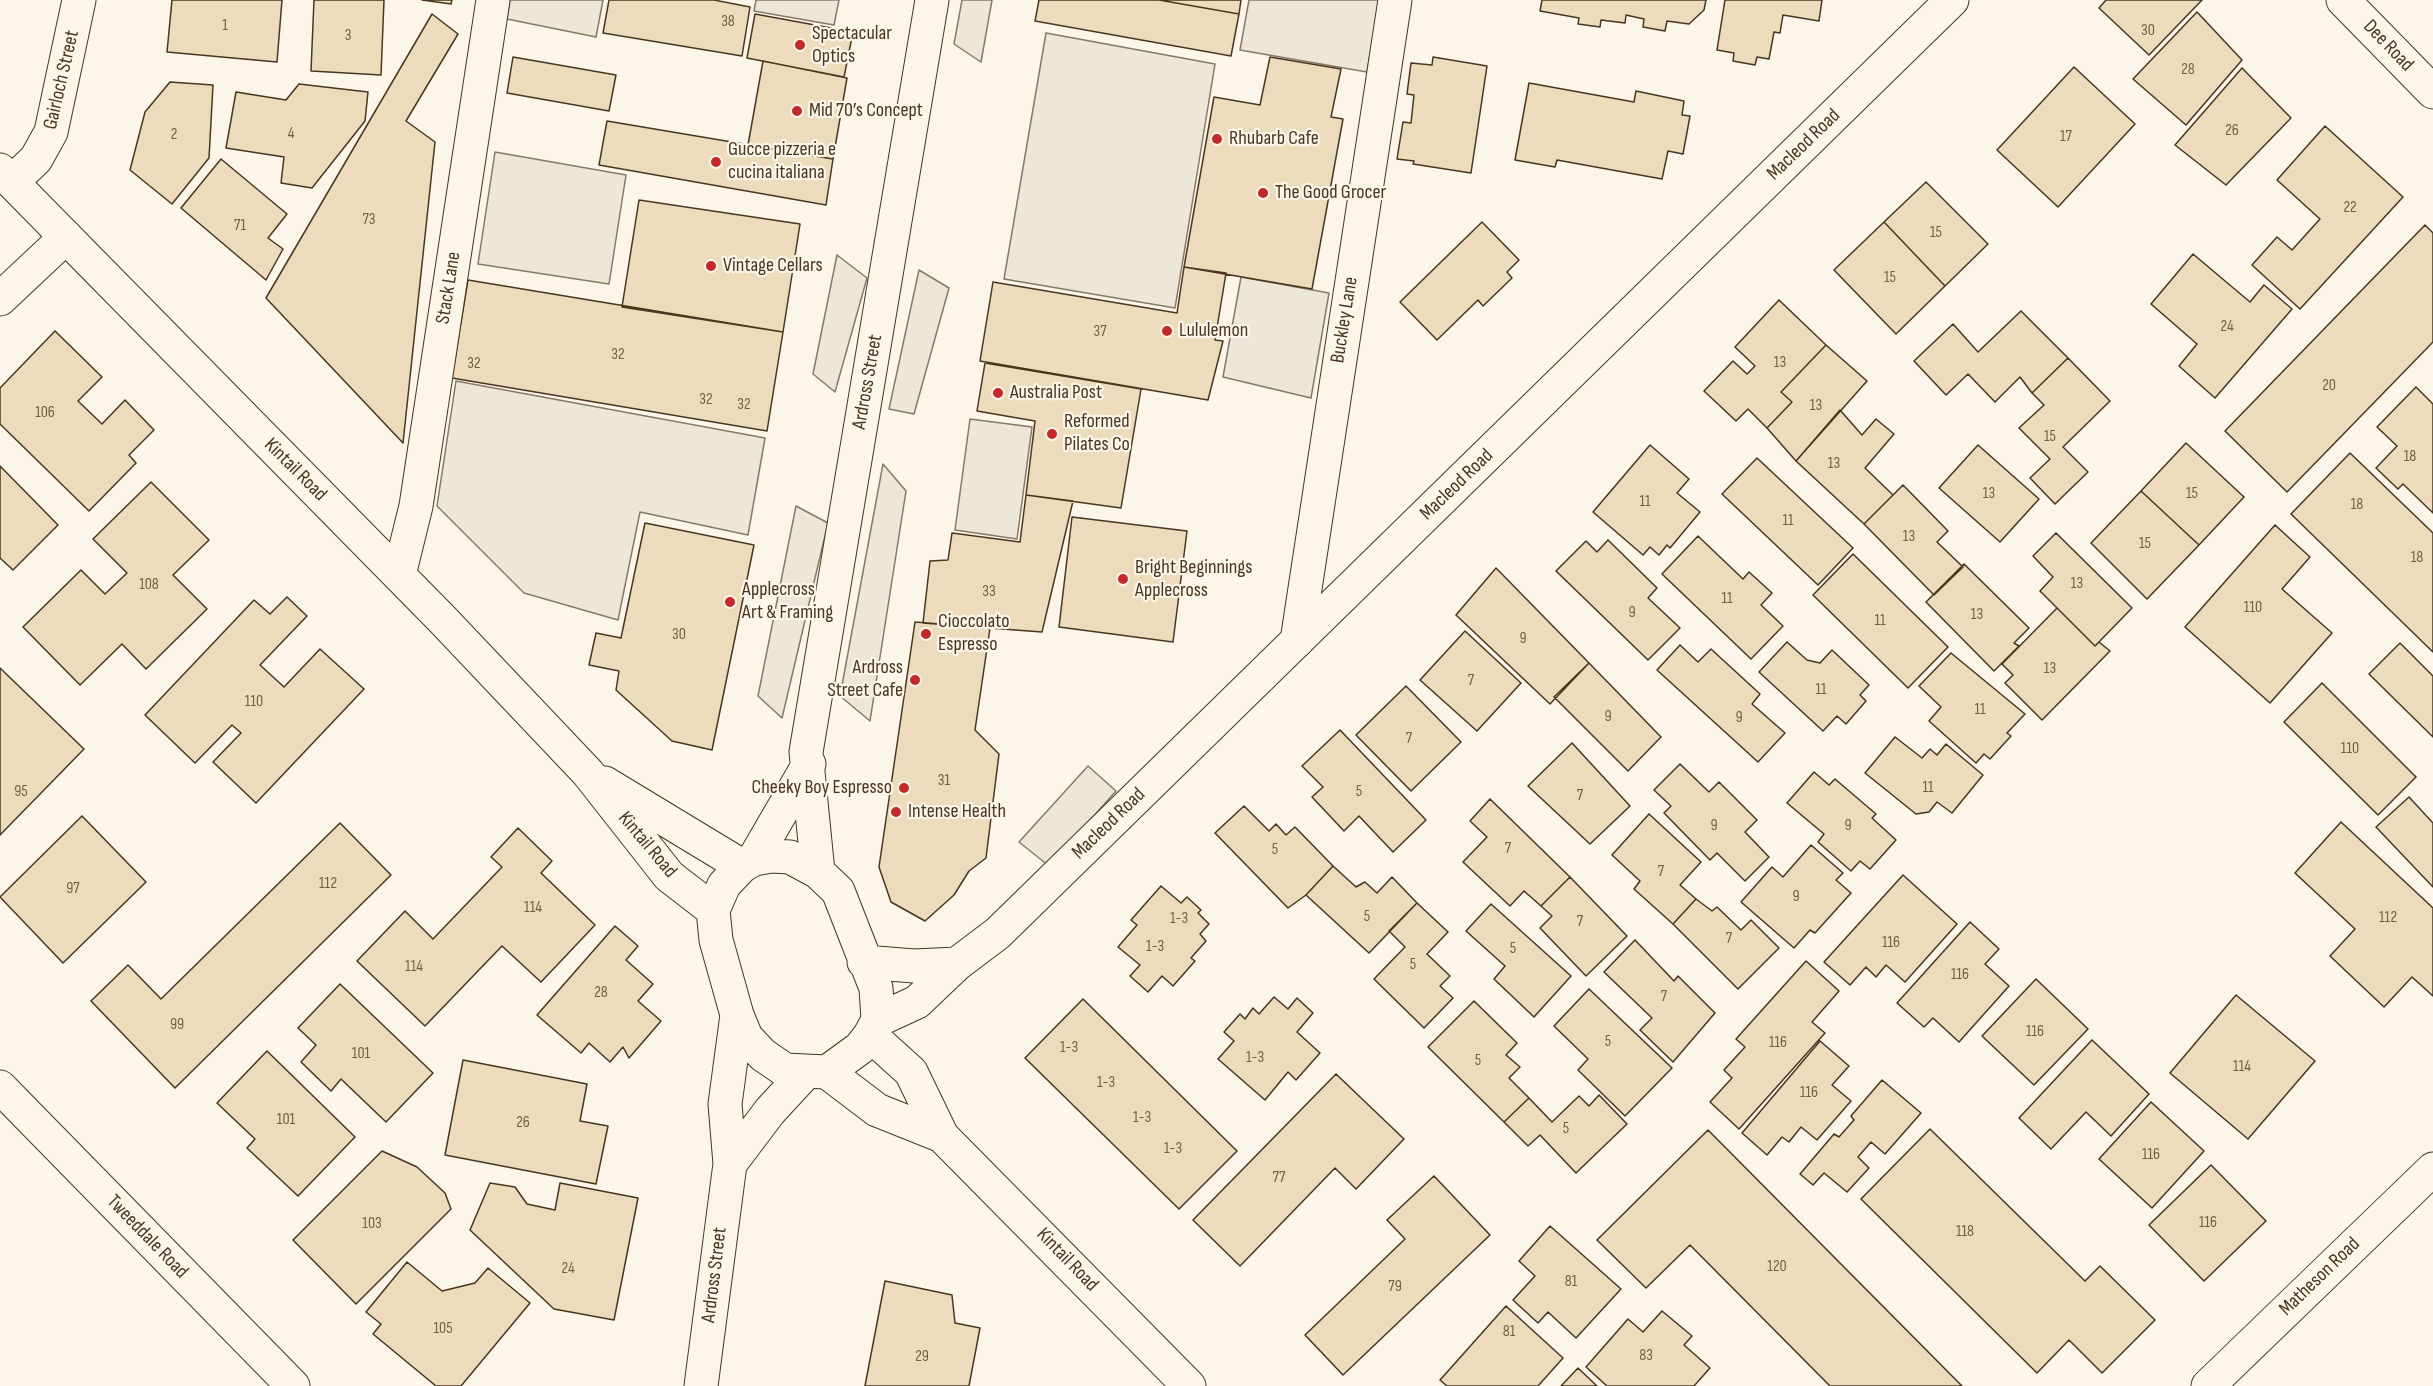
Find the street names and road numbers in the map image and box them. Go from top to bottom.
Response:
street label: Dee Road [2358,15,2418,77]
street label: Gairloch Street [39,28,85,132]
street label: Macleod Road [1762,104,1846,186]
street label: Stack Lane [431,250,467,326]
street label: Buckley Lane [1326,275,1364,365]
street label: Ardross Street [848,333,888,431]
street label: Kintail Road [259,434,331,506]
street label: Macleod Road [1415,444,1499,526]
street label: Macleod Road [1067,783,1151,865]
street label: Kintail Road [612,807,682,883]
street label: Tweeddale Road [101,1190,193,1284]
street label: Kintail Road [1031,1223,1103,1297]
street label: Ardross Street [697,1226,733,1324]
street label: Matheson Road [2275,1233,2365,1321]

